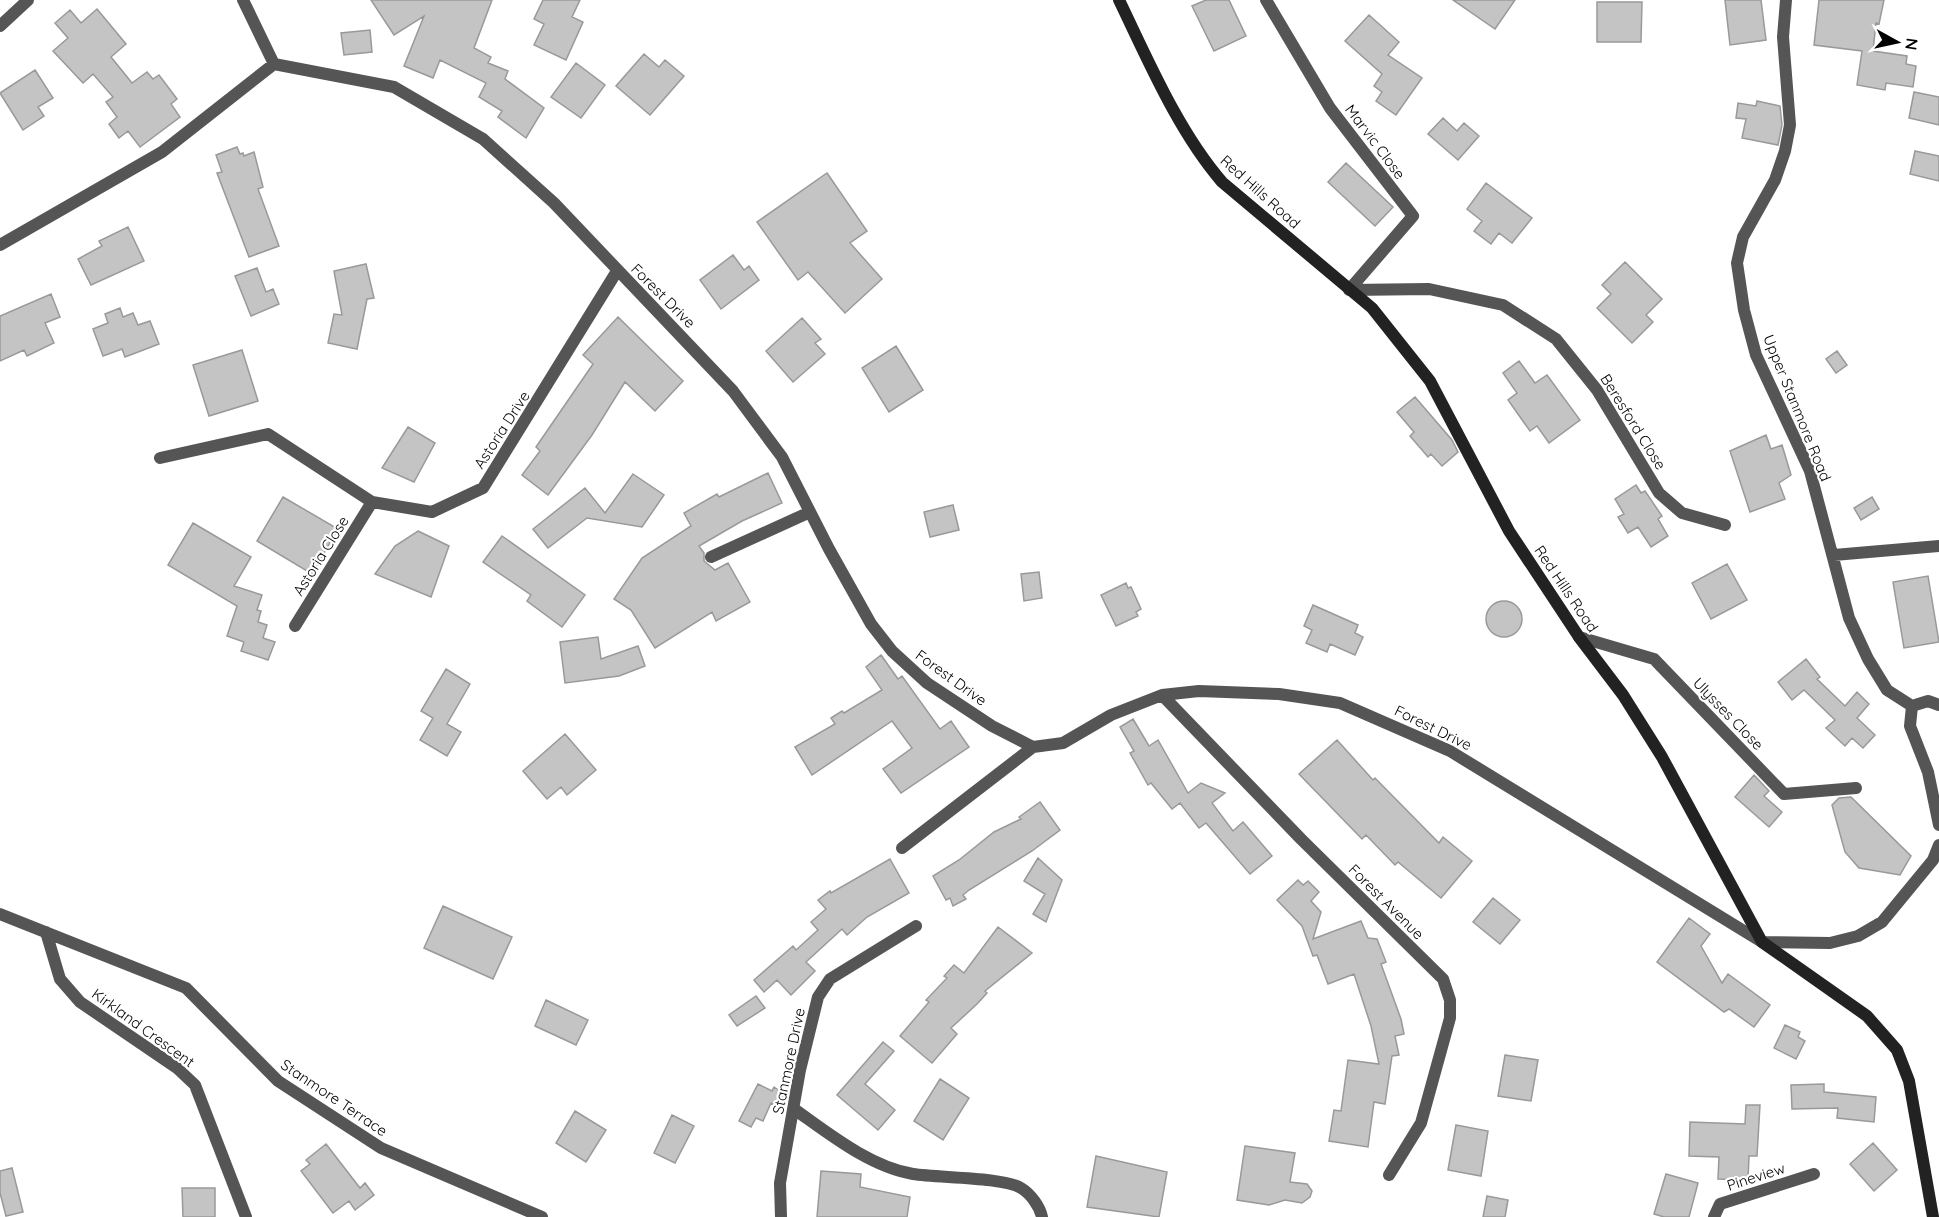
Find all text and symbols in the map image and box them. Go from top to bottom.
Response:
north arrow [1867,12,1927,72]
text: N [1901,37,1923,51]
street label: Marvic Close [1341,101,1410,183]
street label: Red Hills Road [1216,151,1304,232]
street label: Forest Drive [627,259,700,332]
street label: Upper Stanmore Road [1759,332,1836,484]
street label: Beresford Close [1596,370,1670,473]
street label: Astoria Drive [469,387,534,472]
street label: Astoria Close [288,512,353,599]
street label: Red Hills Road [1530,542,1603,636]
street label: Forest Drive [912,645,991,710]
street label: Ulysses Close [1689,673,1768,754]
street label: Forest Drive [1391,701,1475,754]
street label: Forest Avenue [1345,860,1428,943]
street label: Kirkland Crescent [88,984,198,1071]
street label: Stanmore Drive [768,1006,809,1116]
street label: Stanmore Terrace [277,1055,391,1140]
street label: Pineview [1724,1158,1787,1195]

